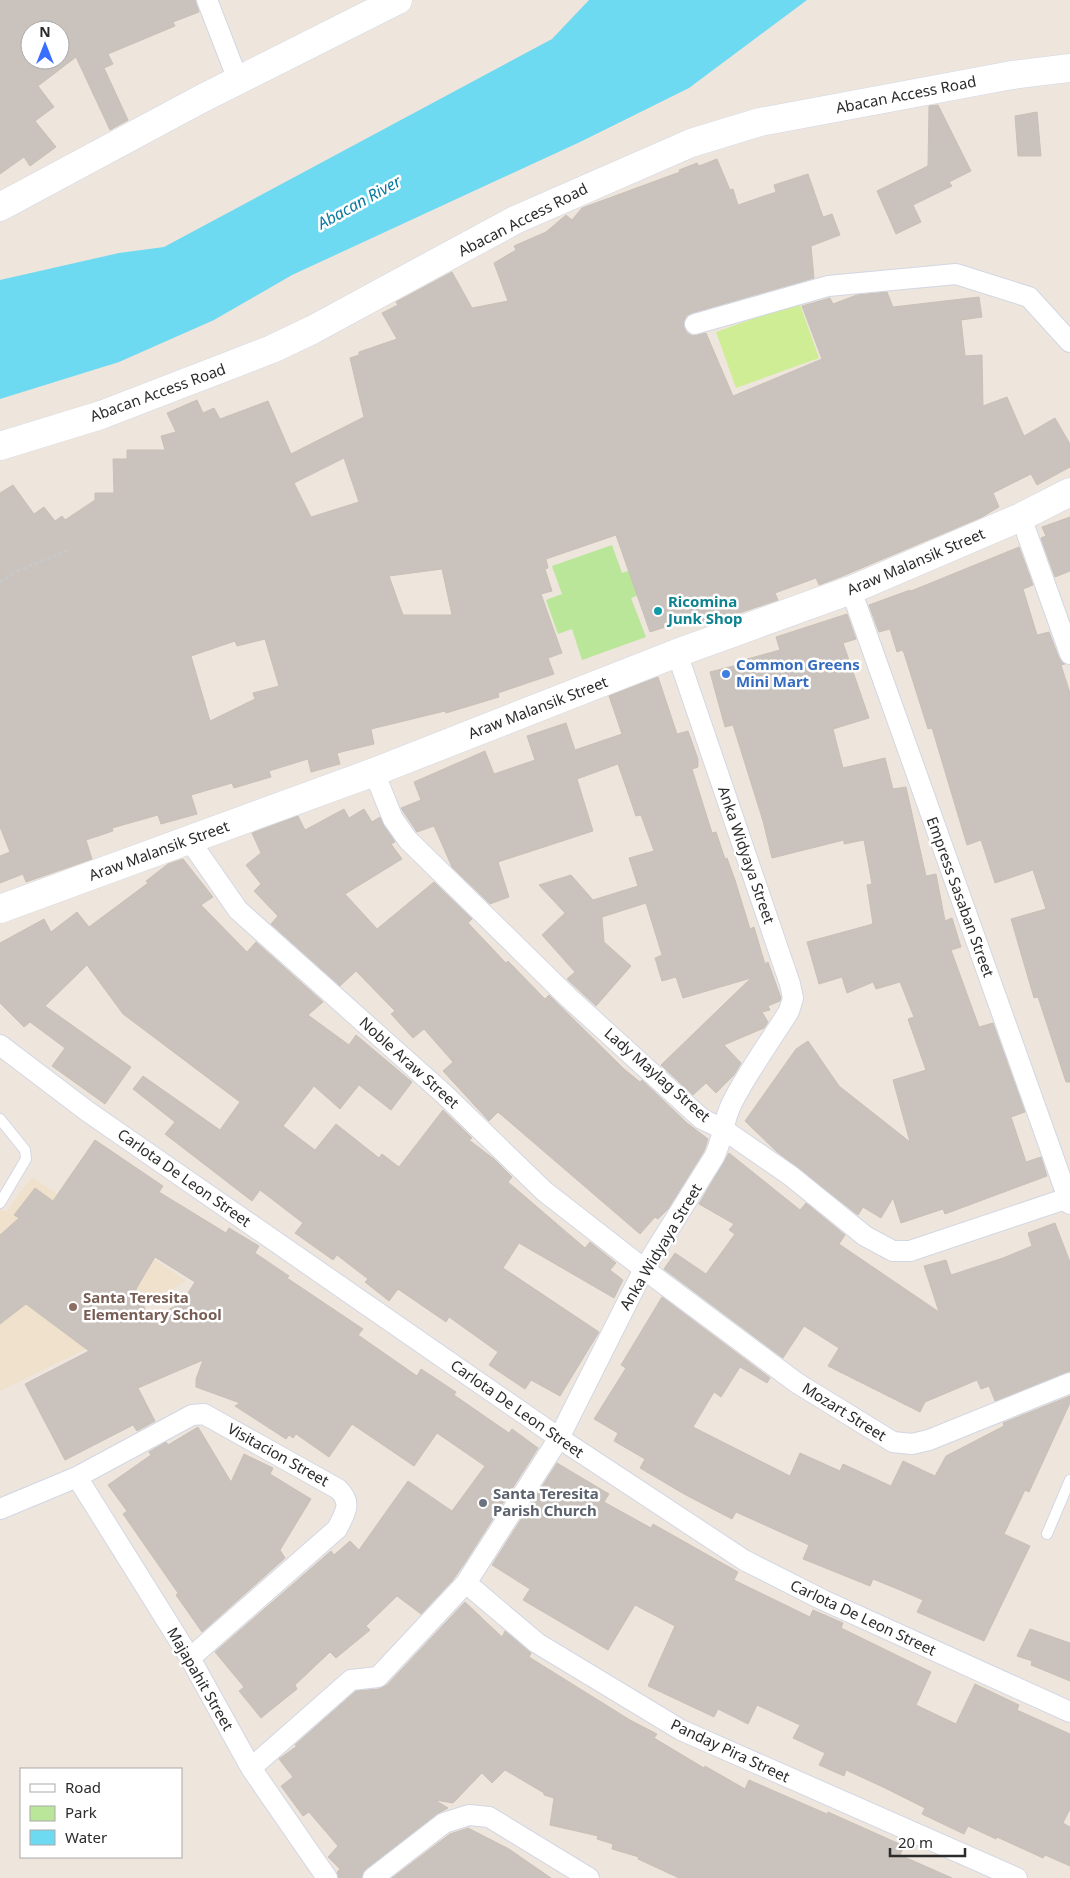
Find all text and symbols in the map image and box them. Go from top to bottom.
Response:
north arrow [20,20,70,70]
text: N [39,22,51,41]
street label: Abacan Access Road [834,71,978,117]
water label: Abacan River [312,170,405,234]
street label: Abacan Access Road [454,178,591,260]
street label: Abacan Access Road [87,358,228,426]
street label: Araw Malansik Street [844,523,988,599]
place label: Ricomina Junk Shop [666,591,743,628]
marker: Ricomina Junk Shop [652,605,664,617]
place label: Common Greens Mini Mart [736,654,860,691]
marker: Common Greens Mini Mart [720,668,732,680]
street label: Araw Malansik Street [465,671,611,743]
street label: Anka Widyaya Street [714,783,780,927]
street label: Empress Sasaban Street [923,814,999,980]
street label: Araw Malansik Street [86,815,232,885]
street label: Noble Araw Street [356,1012,464,1113]
street label: Lady Maylag Street [601,1023,715,1126]
street label: Carlota De Leon Street [114,1124,256,1231]
street label: Anka Widyaya Street [614,1179,706,1313]
place label: Santa Teresita Elementary School [83,1287,222,1324]
marker: Santa Teresita Elementary School [67,1301,79,1313]
street label: Carlota De Leon Street [447,1355,589,1462]
street label: Mozart Street [799,1377,891,1445]
street label: Visitacion Street [224,1418,333,1491]
place label: Santa Teresita Parish Church [493,1483,599,1520]
marker: Santa Teresita Parish Church [477,1497,489,1509]
street label: Carlota De Leon Street [787,1575,940,1660]
street label: Majapahit Street [163,1623,239,1734]
street label: Panday Pira Street [668,1714,794,1787]
legend [20,1768,182,1858]
text: Road [65,1777,101,1797]
text: Park [65,1802,97,1822]
scale bar [890,1826,965,1858]
text: Water [65,1827,107,1847]
text: 20 m [898,1832,933,1852]

